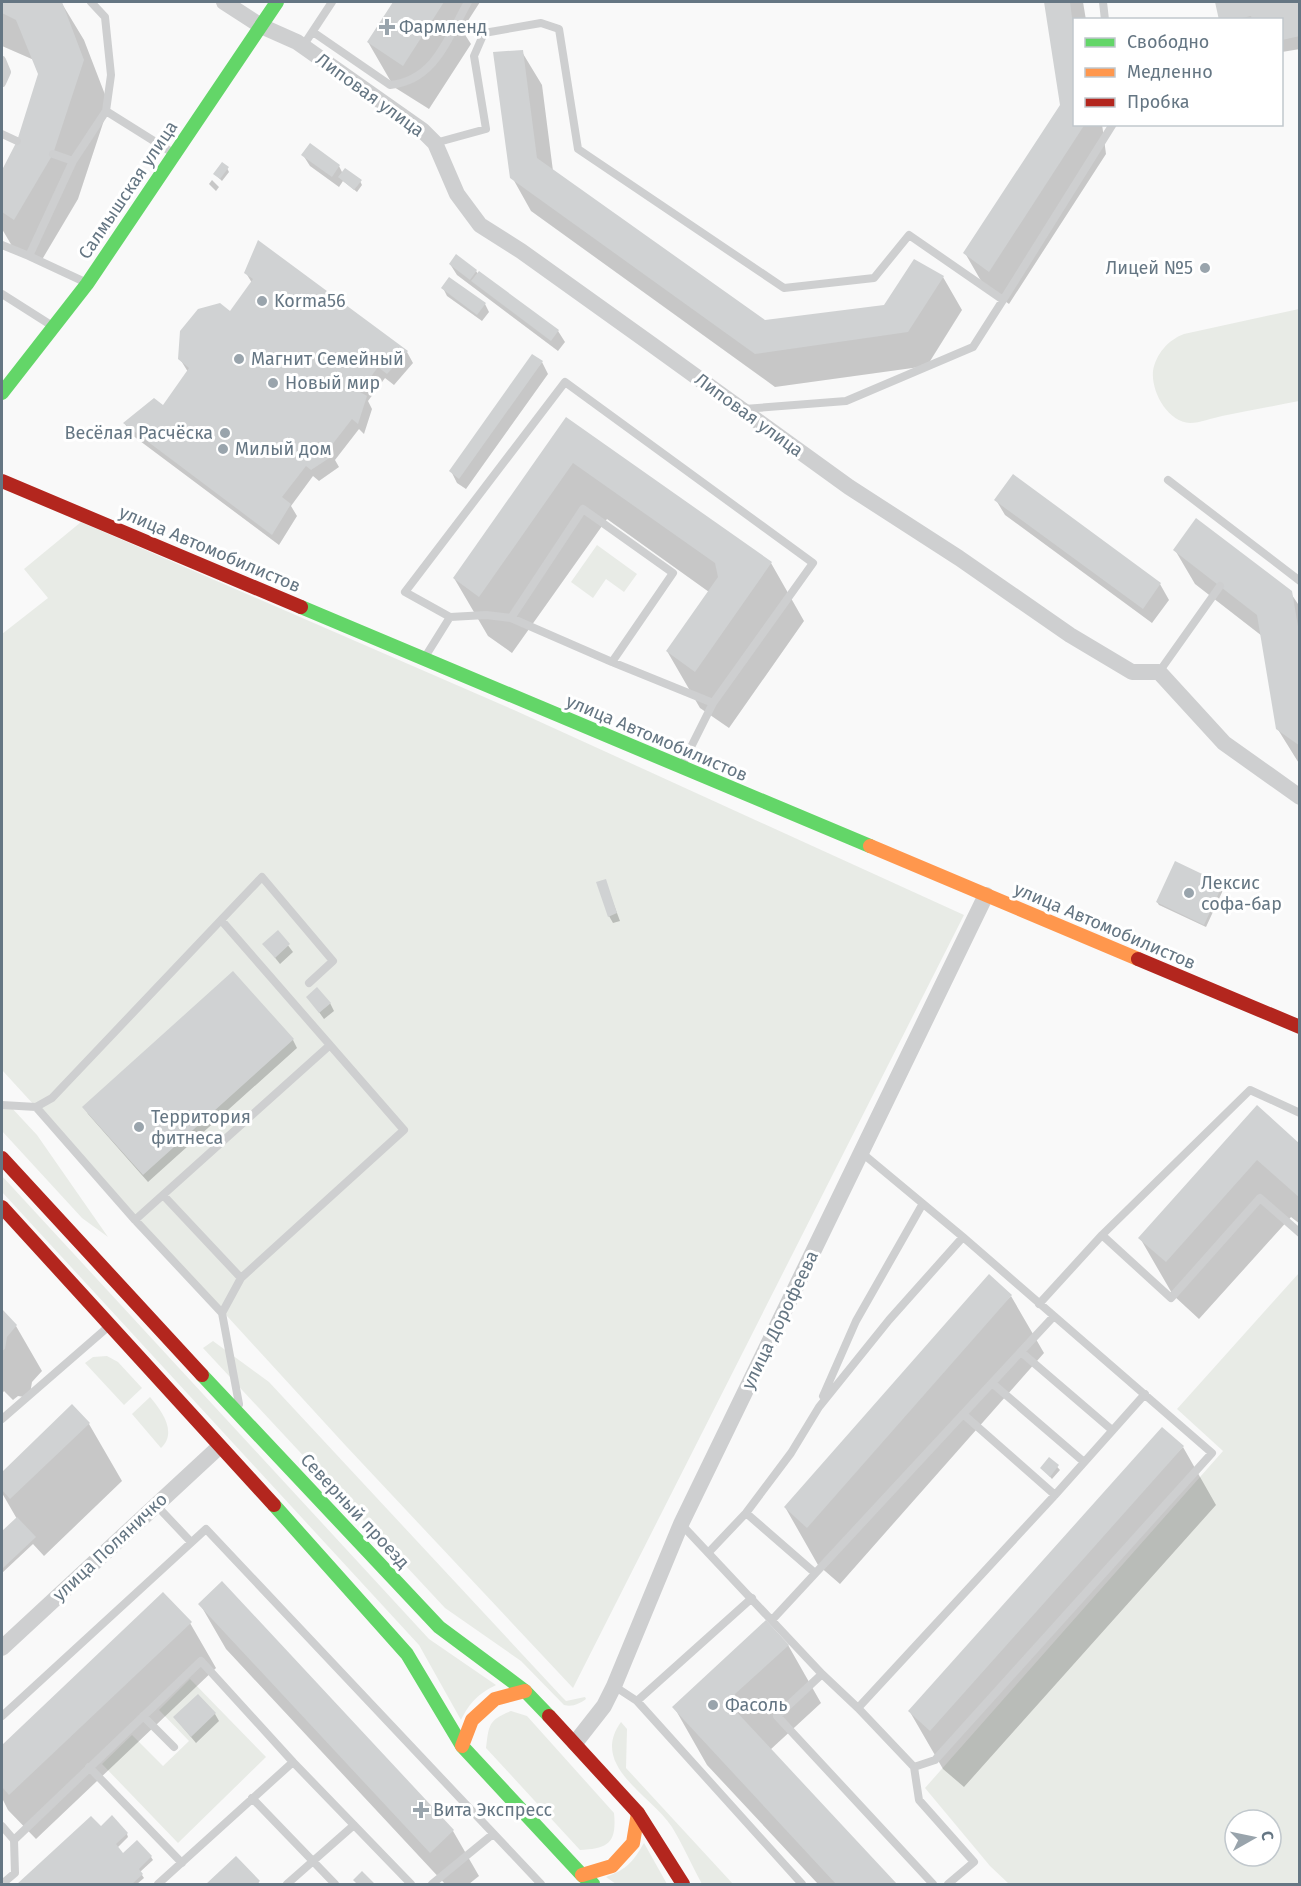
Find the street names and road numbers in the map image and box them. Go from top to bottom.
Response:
street label: Липовая улица [312,48,428,142]
street label: Салмышская улица [74,117,182,263]
street label: Липовая улица [691,368,807,462]
street label: улица Автомобилистов [116,501,304,597]
street label: улица Автомобилистов [563,690,751,786]
street label: улица Автомобилистов [1011,878,1199,974]
street label: улица Дорофеева [737,1247,823,1393]
street label: Северный проезд [296,1449,414,1573]
street label: улица Поляничко [48,1488,172,1606]

